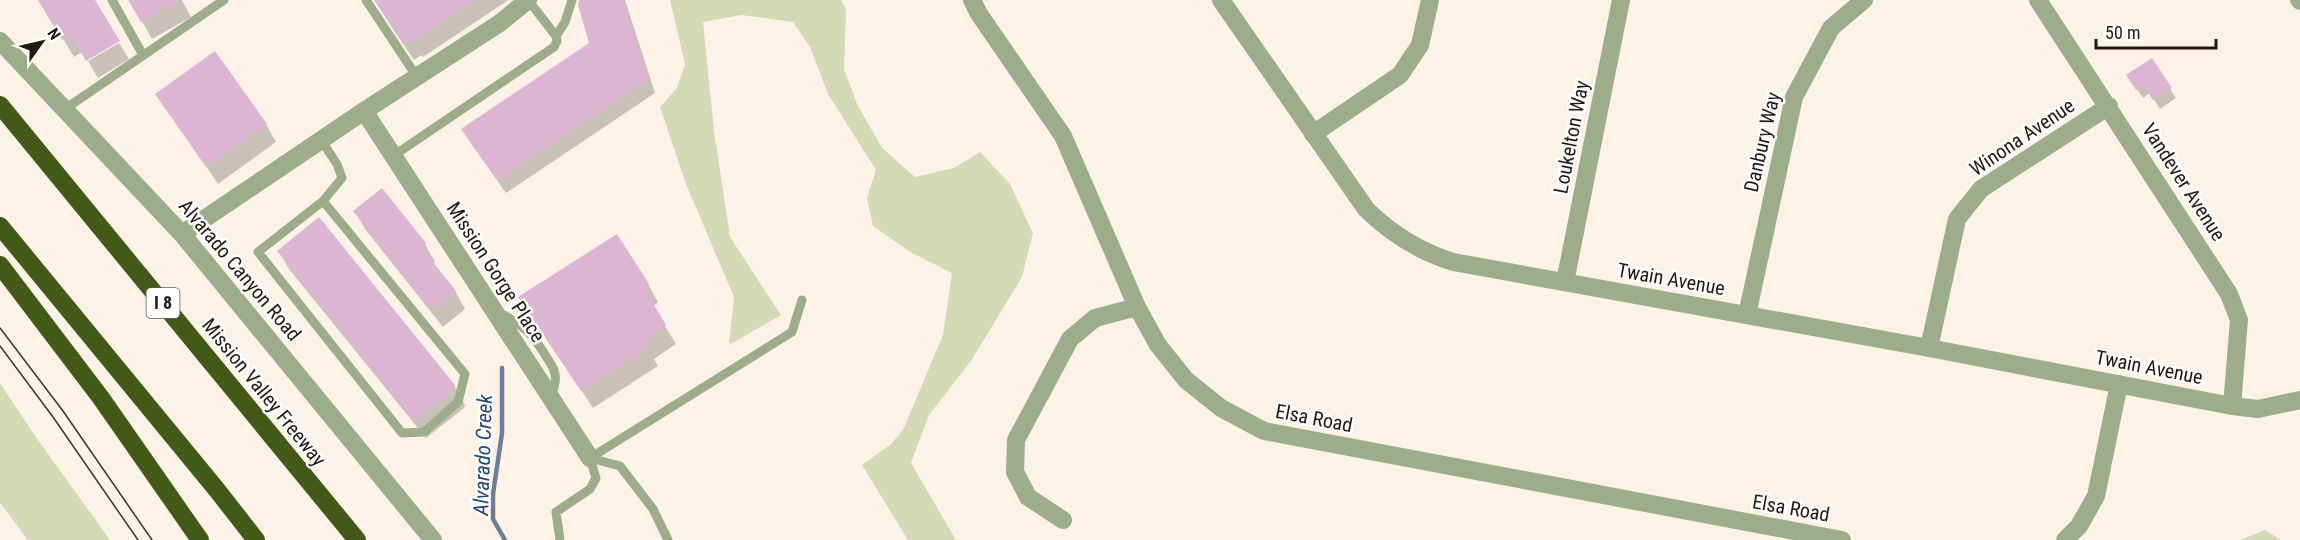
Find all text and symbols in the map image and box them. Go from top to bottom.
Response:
north arrow [12,12,72,72]
scale bar [2096,12,2216,50]
text: 50 m [2105,22,2140,43]
text: N [43,25,65,43]
street label: Loukelton Way [1548,78,1594,196]
street label: Danbury Way [1739,90,1785,194]
street label: Winona Avenue [1965,93,2079,181]
street label: Vandever Avenue [2137,119,2231,245]
street label: Alvarado Canyon Road [174,194,306,346]
street label: Mission Gorge Place [442,197,550,347]
street label: Twain Avenue [1615,258,1727,300]
road number: I 8 [146,288,180,318]
street label: Mission Valley Freeway [197,313,331,471]
street label: Twain Avenue [2093,345,2205,389]
water label: Alvarado Creek [469,393,497,517]
street label: Elsa Road [1273,399,1355,437]
street label: Elsa Road [1751,489,1831,527]

